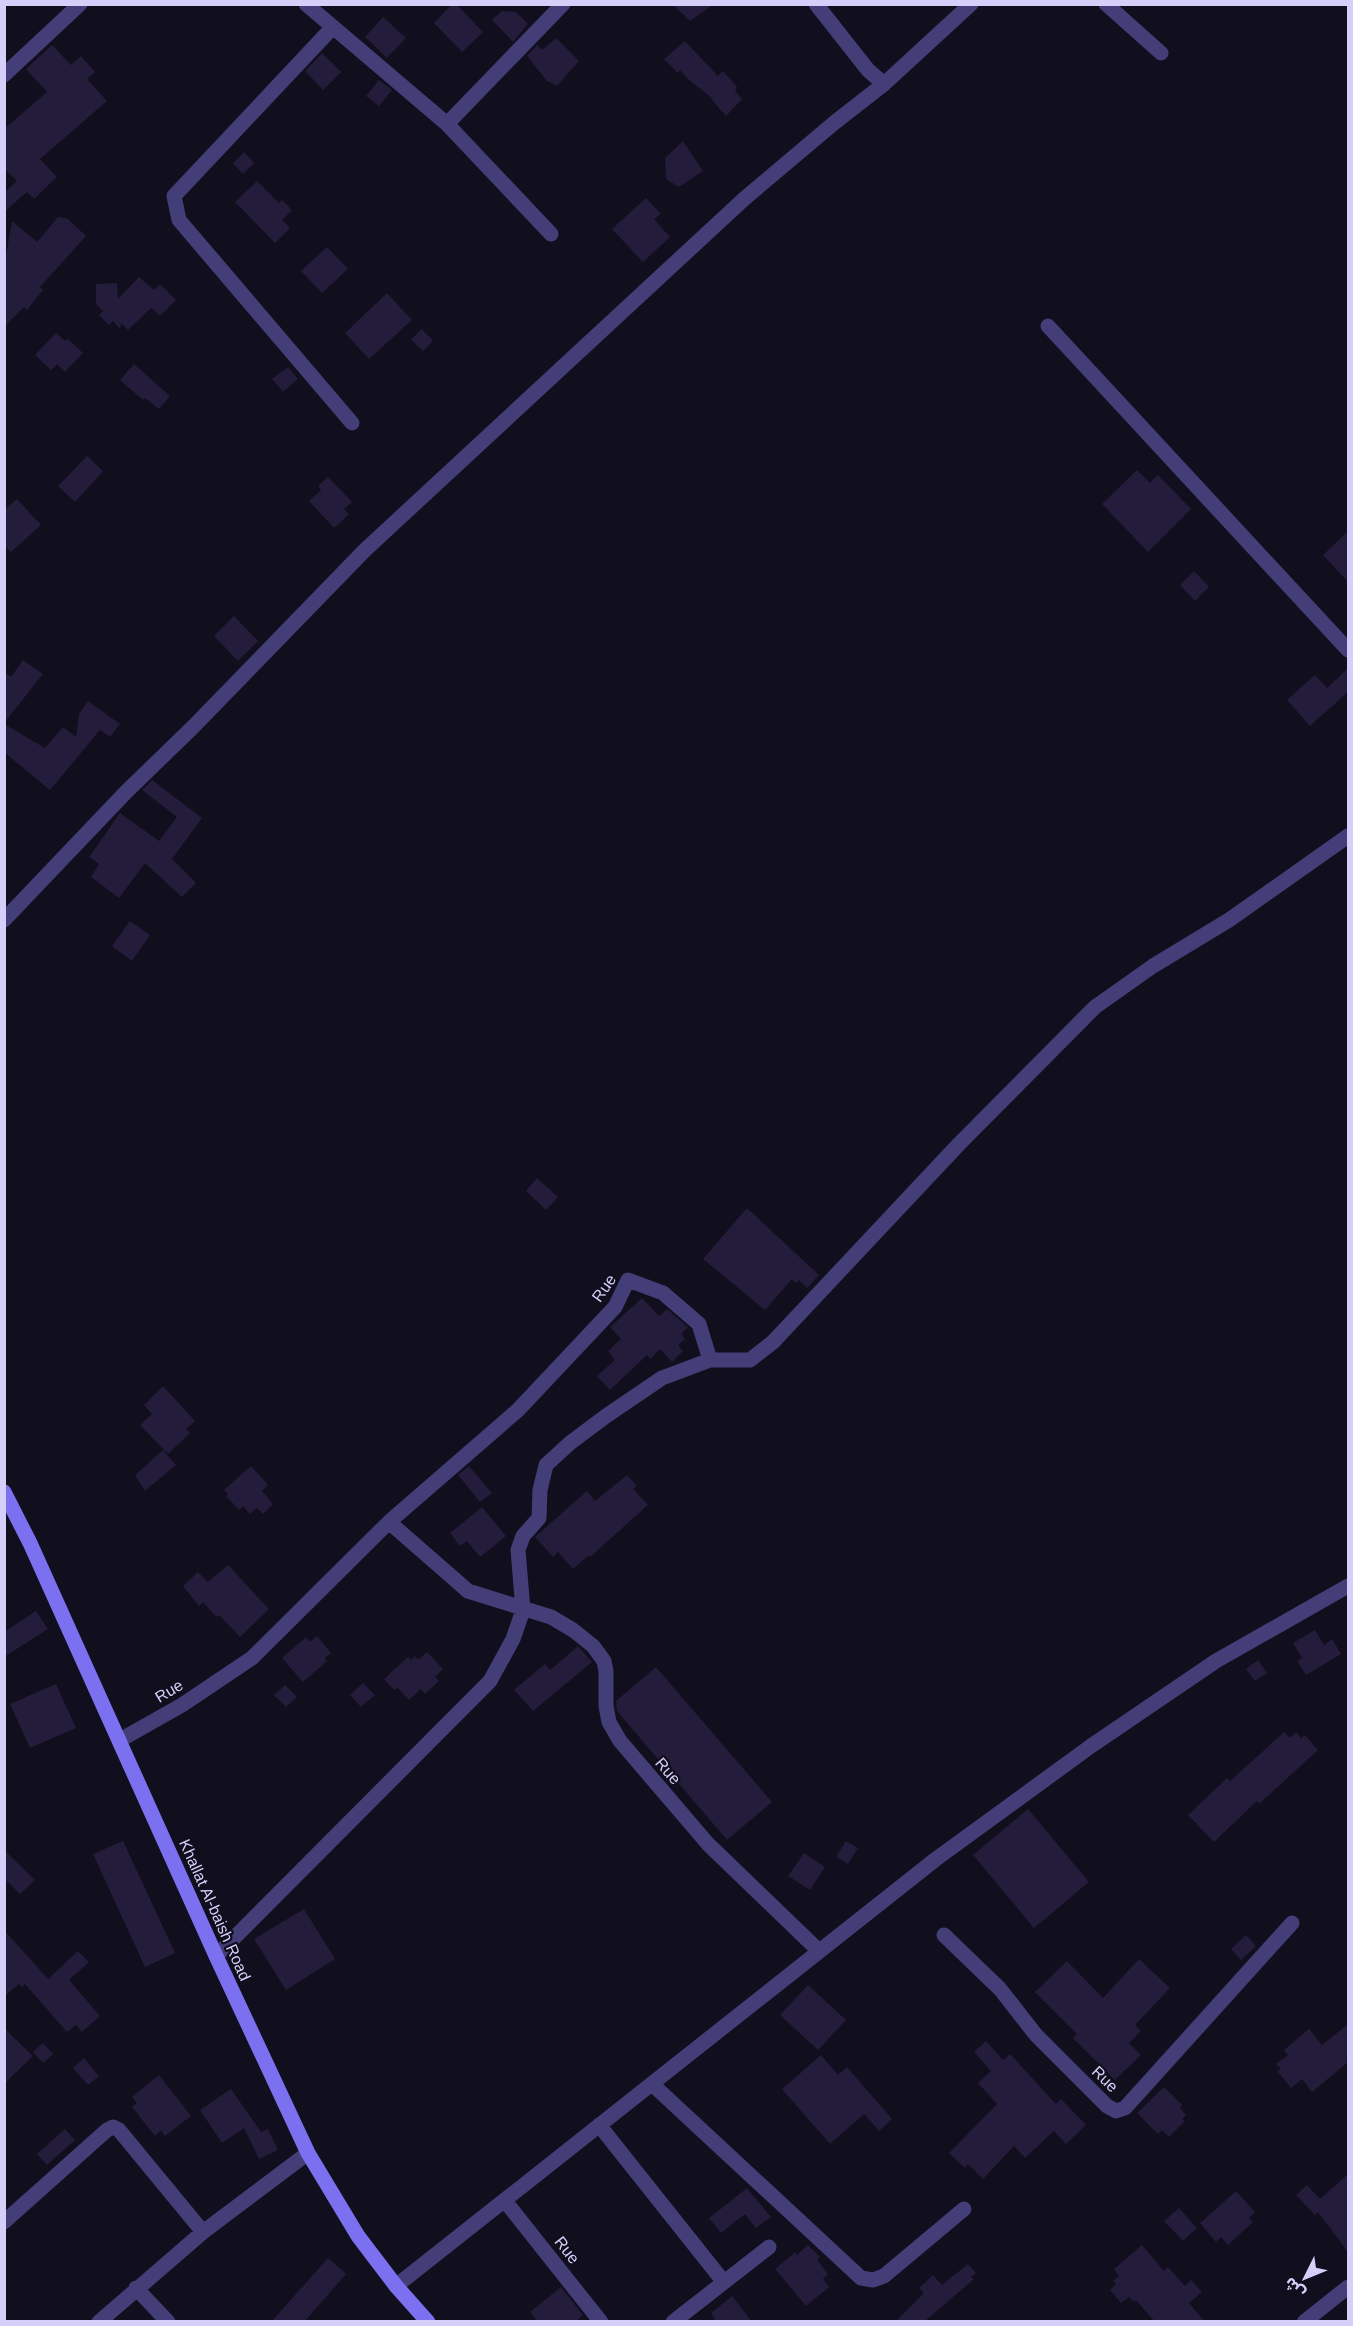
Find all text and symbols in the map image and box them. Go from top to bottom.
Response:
street label: Rue [589,1271,619,1305]
street label: Rue [152,1676,186,1706]
street label: Rue [652,1754,684,1788]
street label: Khallat Al-baish Road [176,1837,254,1983]
street label: Rue [1089,2063,1122,2095]
street label: Rue [551,2233,583,2267]
north arrow [1275,2248,1335,2308]
text: ش [1281,2273,1309,2302]

